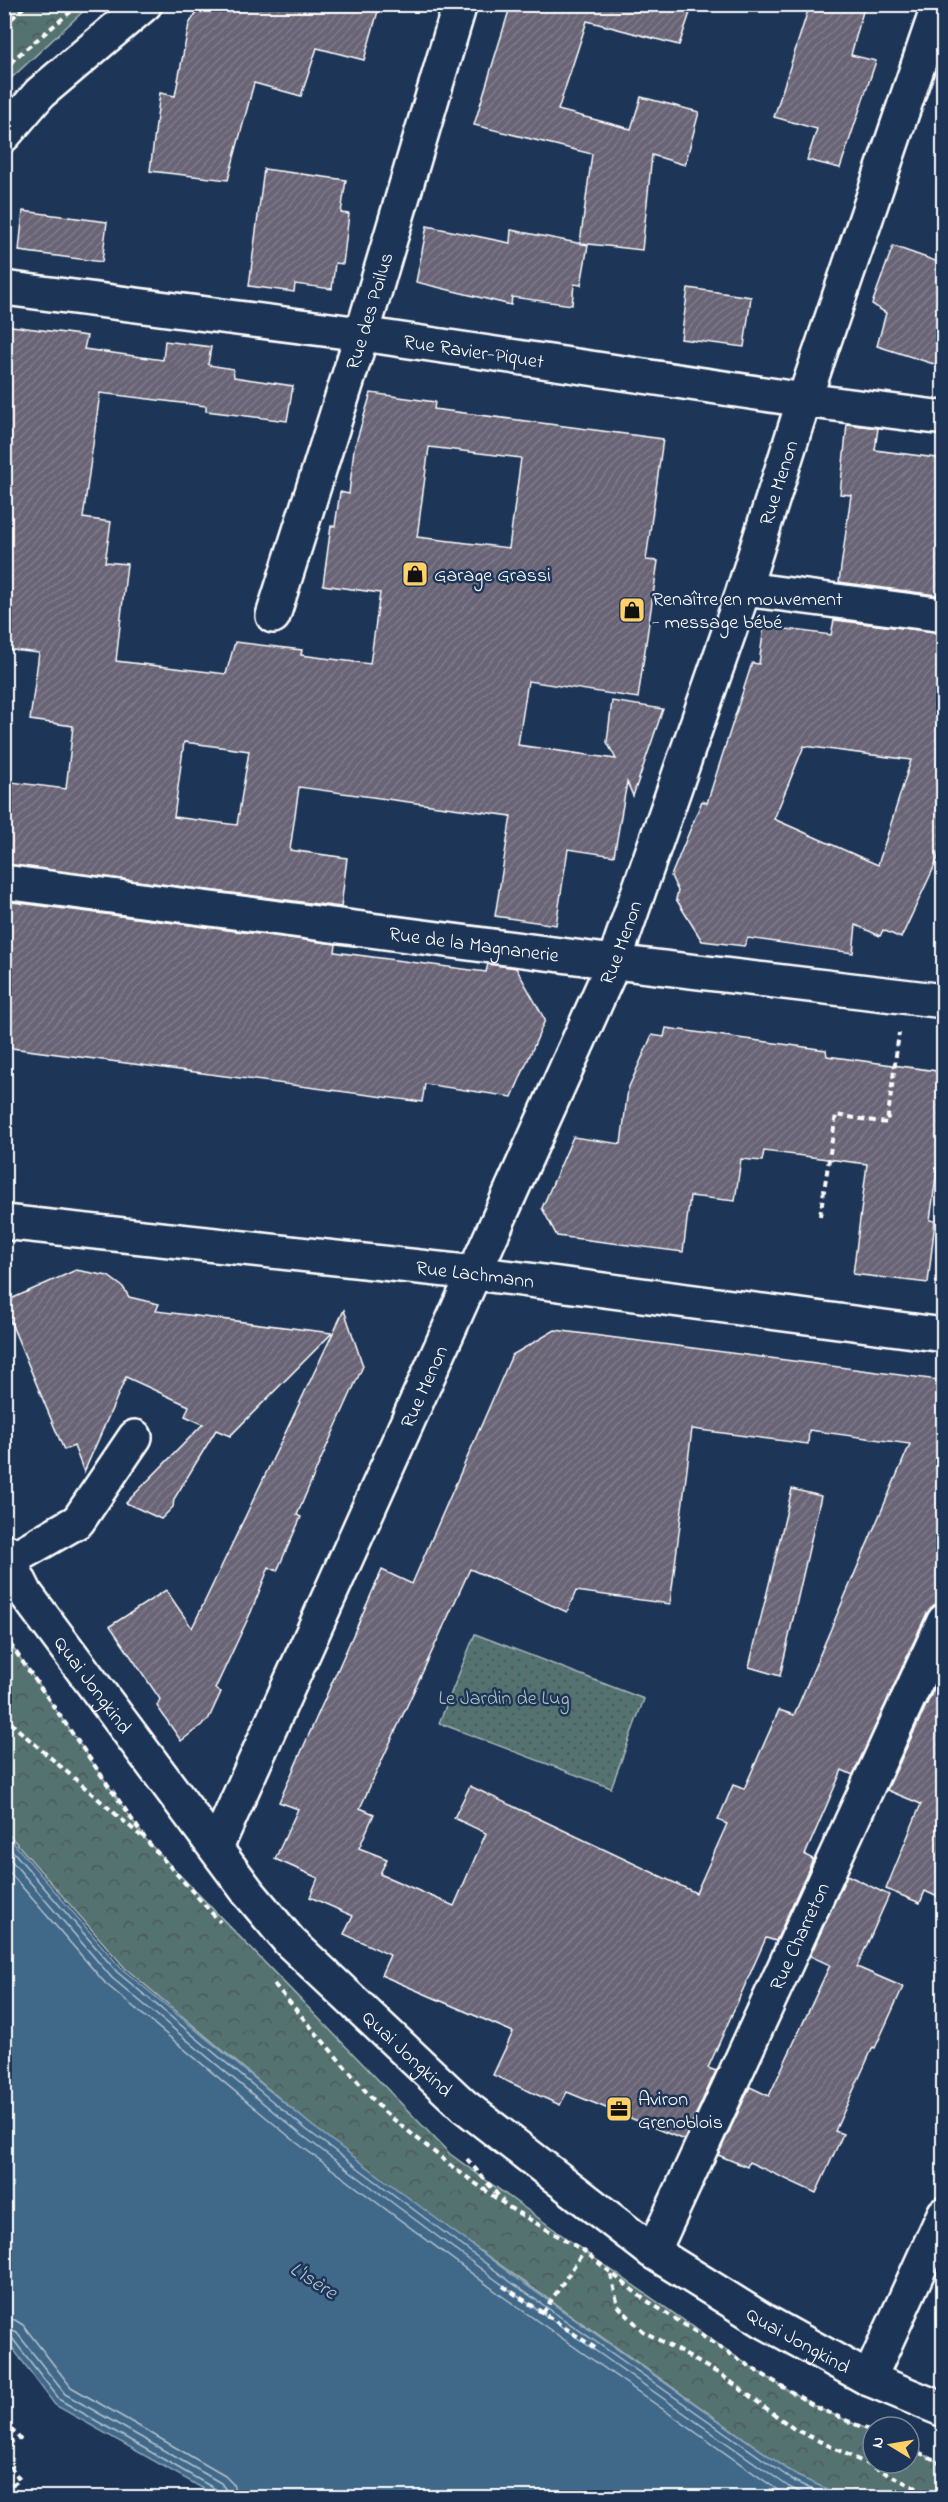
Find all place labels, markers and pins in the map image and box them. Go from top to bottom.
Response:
shop icon: Garage Grassi [400,559,430,589]
place label: Garage Grassi [434,562,551,592]
place label: Renaître en mouvement - message bébé [652,586,843,639]
shop icon: Renaître en mouvement - message bébé [617,595,647,625]
place label: Aviron Grenoblois [638,2086,723,2138]
office icon: Aviron Grenoblois [604,2094,634,2124]

